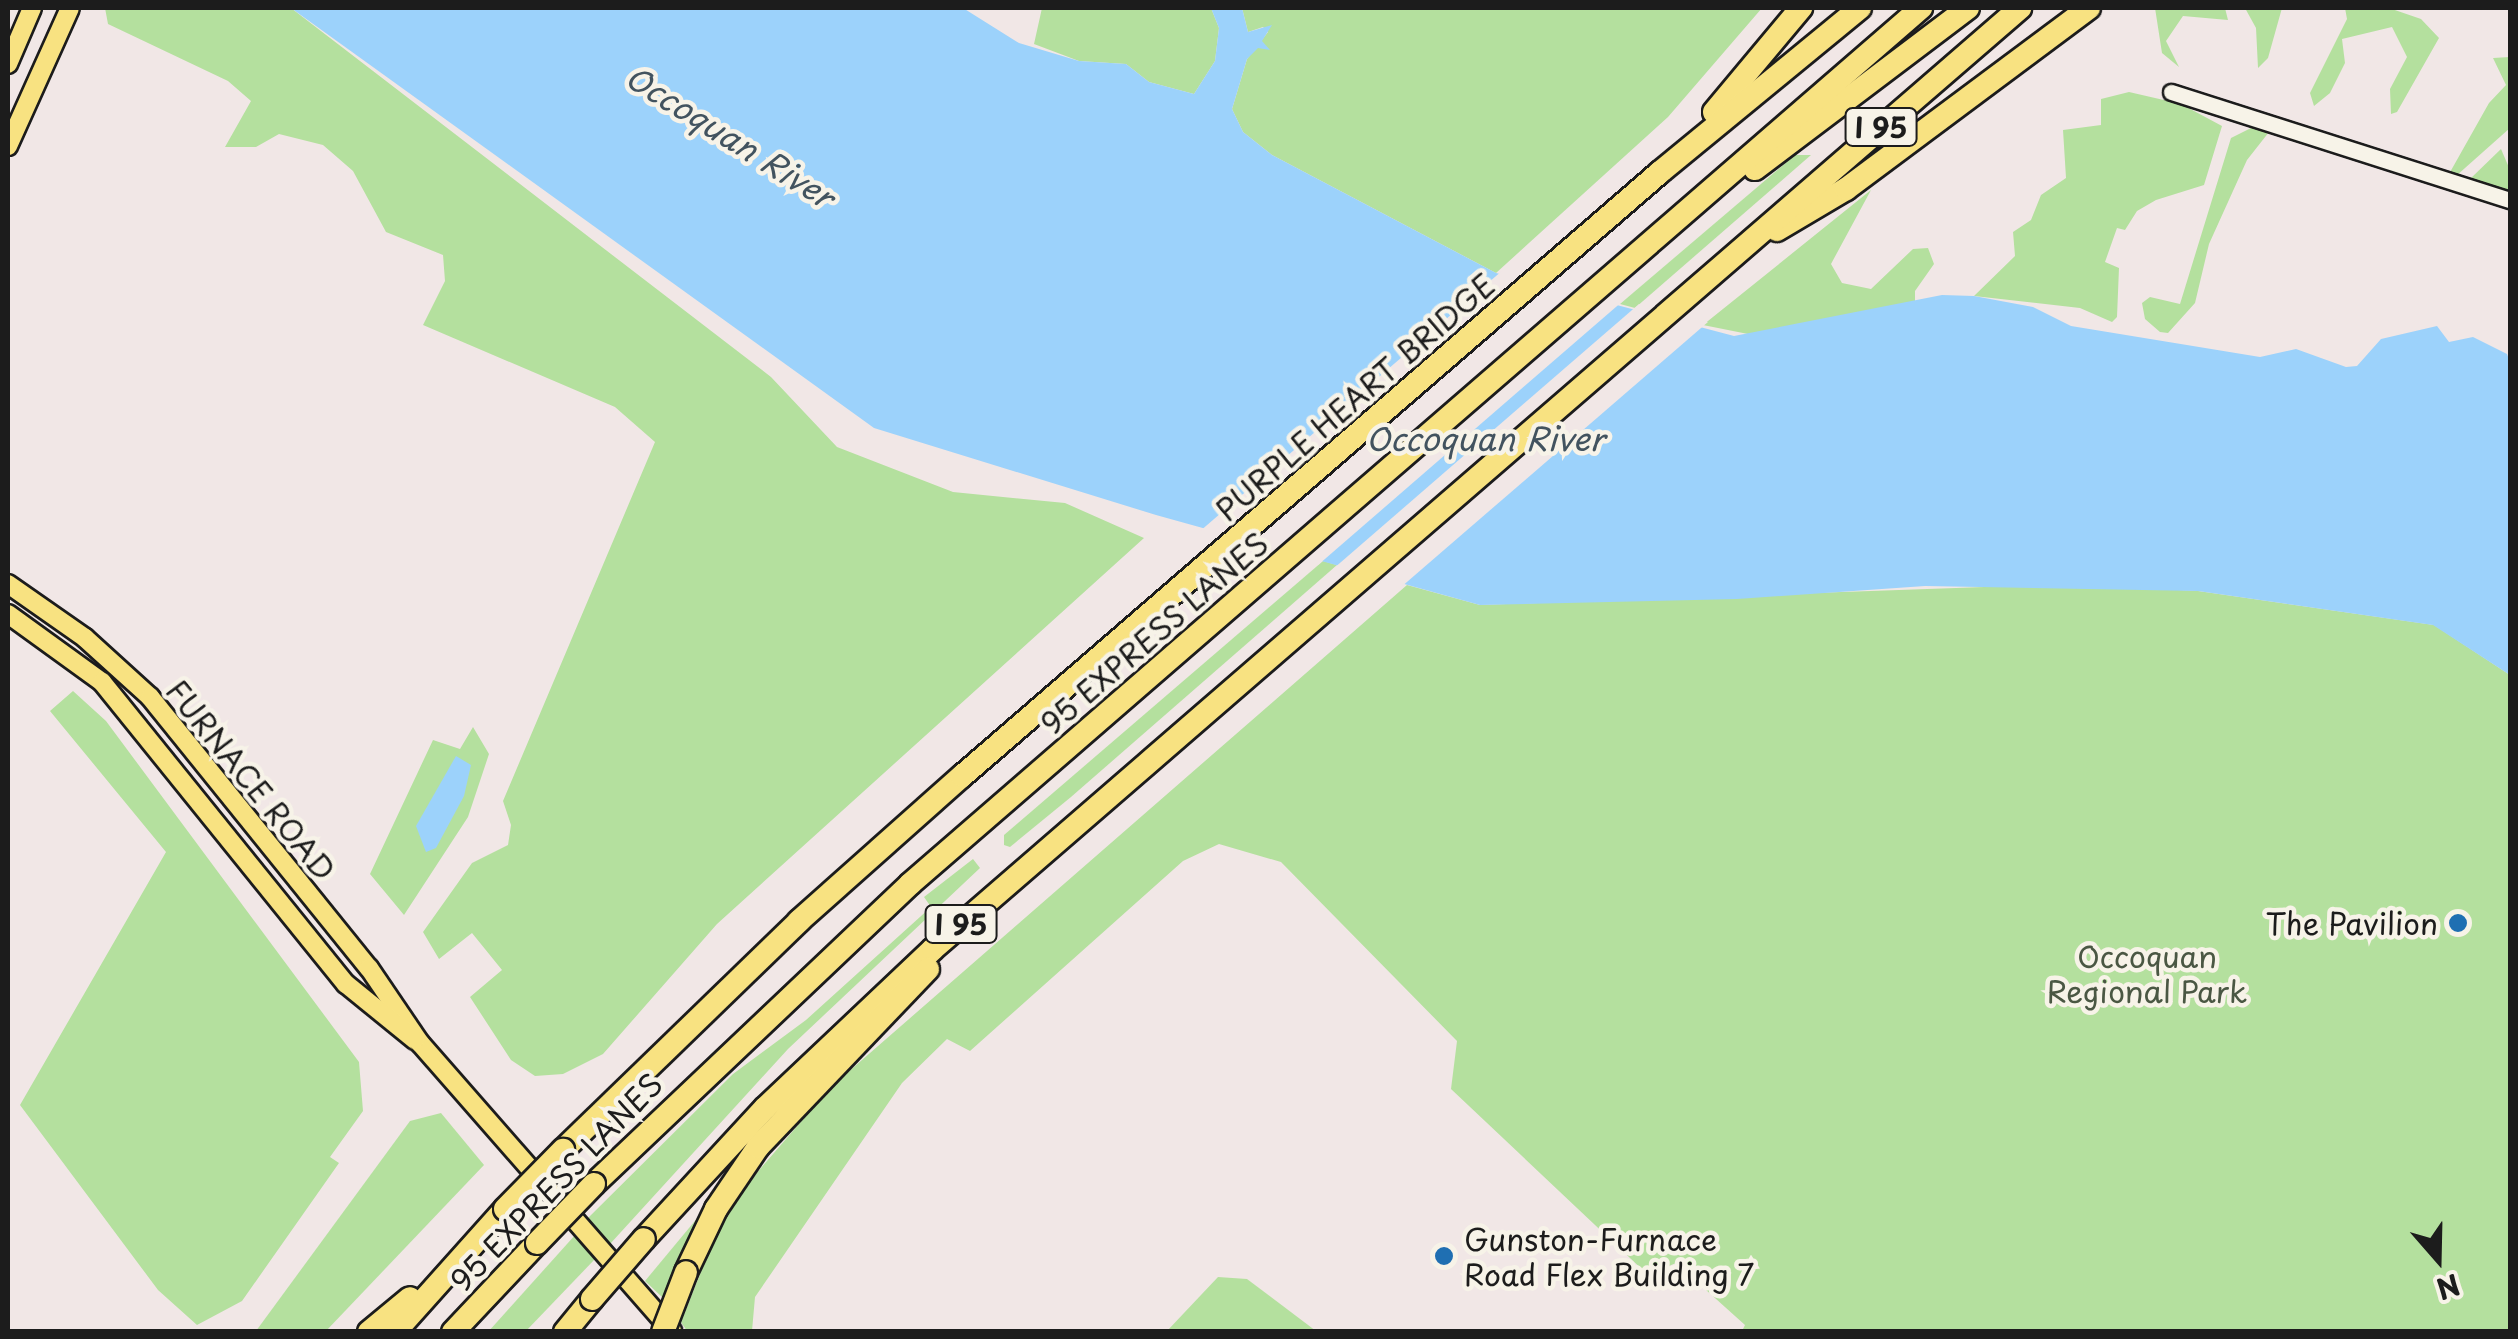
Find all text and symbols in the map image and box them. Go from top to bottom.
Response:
water label: Occoquan River [619,57,841,215]
road number: I 95 [1844,104,1918,150]
street label: PURPLE HEART BRIDGE [1207,265,1503,529]
water label: Occoquan River [1366,419,1604,457]
street label: 95 EXPRESS LANES [1034,525,1274,741]
street label: FURNACE ROAD [159,672,343,888]
road number: I 95 [924,901,998,947]
place label: The Pavilion [2266,905,2438,941]
marker: The Pavilion [2447,912,2469,934]
park label: Occoquan Regional Park [2047,938,2247,1008]
street label: 95 EXPRESS LANES [443,1066,669,1298]
north arrow [2388,1209,2488,1309]
place label: Gunston-Furnace Road Flex Building 7 [1464,1221,1758,1292]
marker: Gunston-Furnace Road Flex Building 7 [1433,1245,1455,1267]
text: N [2431,1264,2466,1312]

